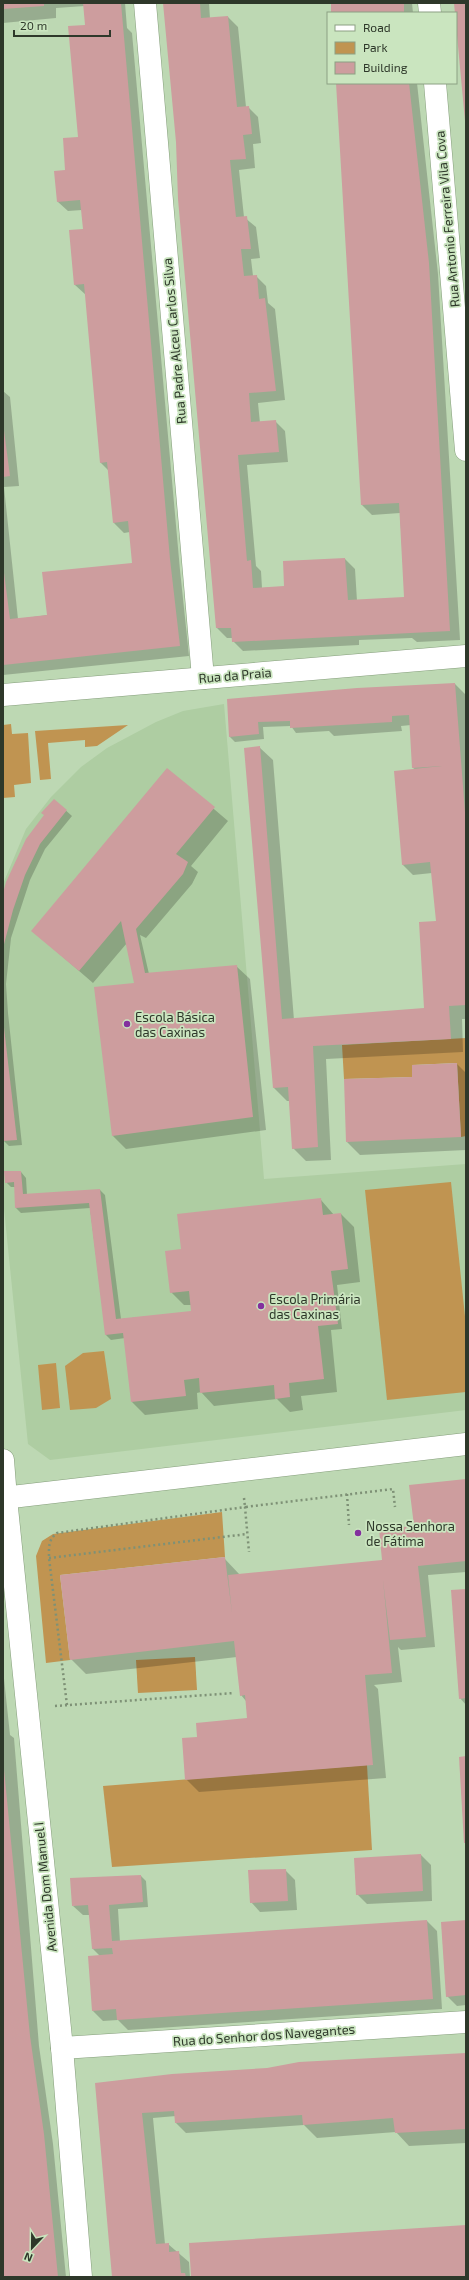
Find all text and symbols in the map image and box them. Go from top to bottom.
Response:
scale bar [14,12,110,38]
legend [327,12,457,84]
text: 20 m [20,18,47,32]
text: Road [363,20,391,34]
text: Park [363,40,388,54]
text: Building [363,60,408,74]
street label: Rua Antonio Ferreira Vila Cova [431,130,463,308]
street label: Rua Padre Alceu Carlos Silva [159,257,189,425]
street label: Rua da Praia [198,664,272,686]
place label: Escola Básica das Caxinas [135,1009,215,1040]
marker: Escola Básica das Caxinas [122,1019,132,1029]
place label: Escola Primária das Caxinas [269,1291,361,1322]
marker: Escola Primária das Caxinas [256,1301,266,1311]
place label: Nossa Senhora de Fátima [366,1518,455,1549]
marker: Nossa Senhora de Fátima [353,1528,363,1538]
street label: Avenida Dom Manuel I [30,1821,60,1953]
street label: Rua do Senhor dos Navegantes [172,2021,356,2049]
north arrow [12,2228,52,2268]
text: N [22,2250,34,2265]

